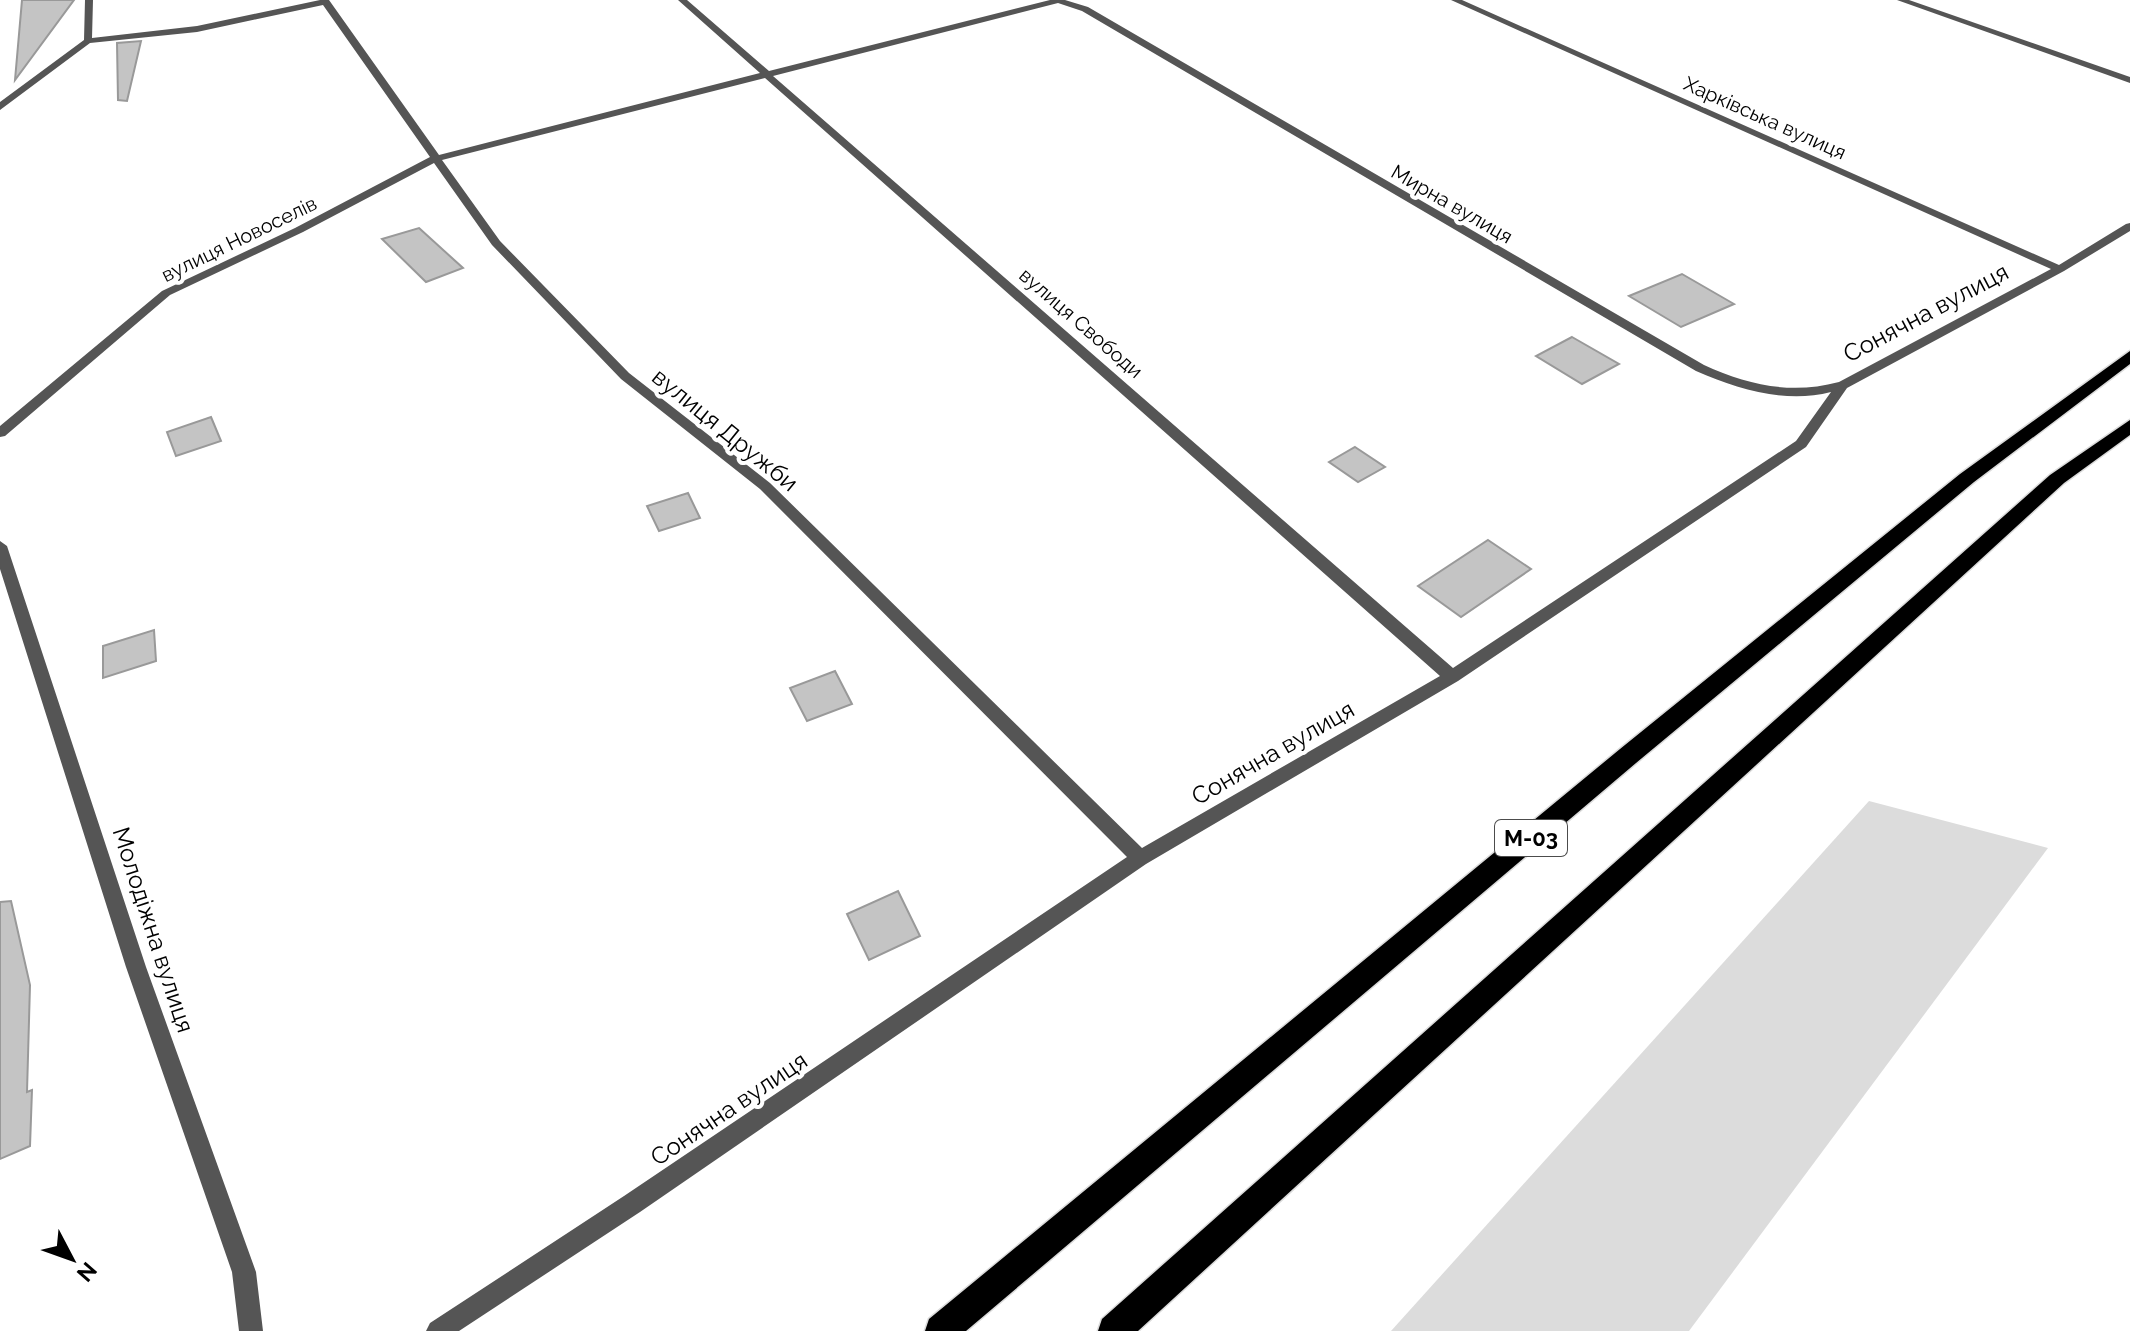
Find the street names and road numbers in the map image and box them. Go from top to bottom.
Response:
street label: Харківська вулиця [1680,71,1850,165]
street label: Мирна вулиця [1387,160,1517,248]
street label: вулиця Новоселів [157,191,321,287]
street label: Сонячна вулиця [1838,257,2013,368]
street label: вулиця Свободи [1014,263,1148,383]
street label: вулиця Дружби [647,362,804,497]
street label: Сонячна вулиця [1186,694,1359,811]
road number: М-03 [1495,820,1567,856]
street label: Молодіжна вулиця [107,823,200,1036]
street label: Сонячна вулиця [645,1045,813,1172]

